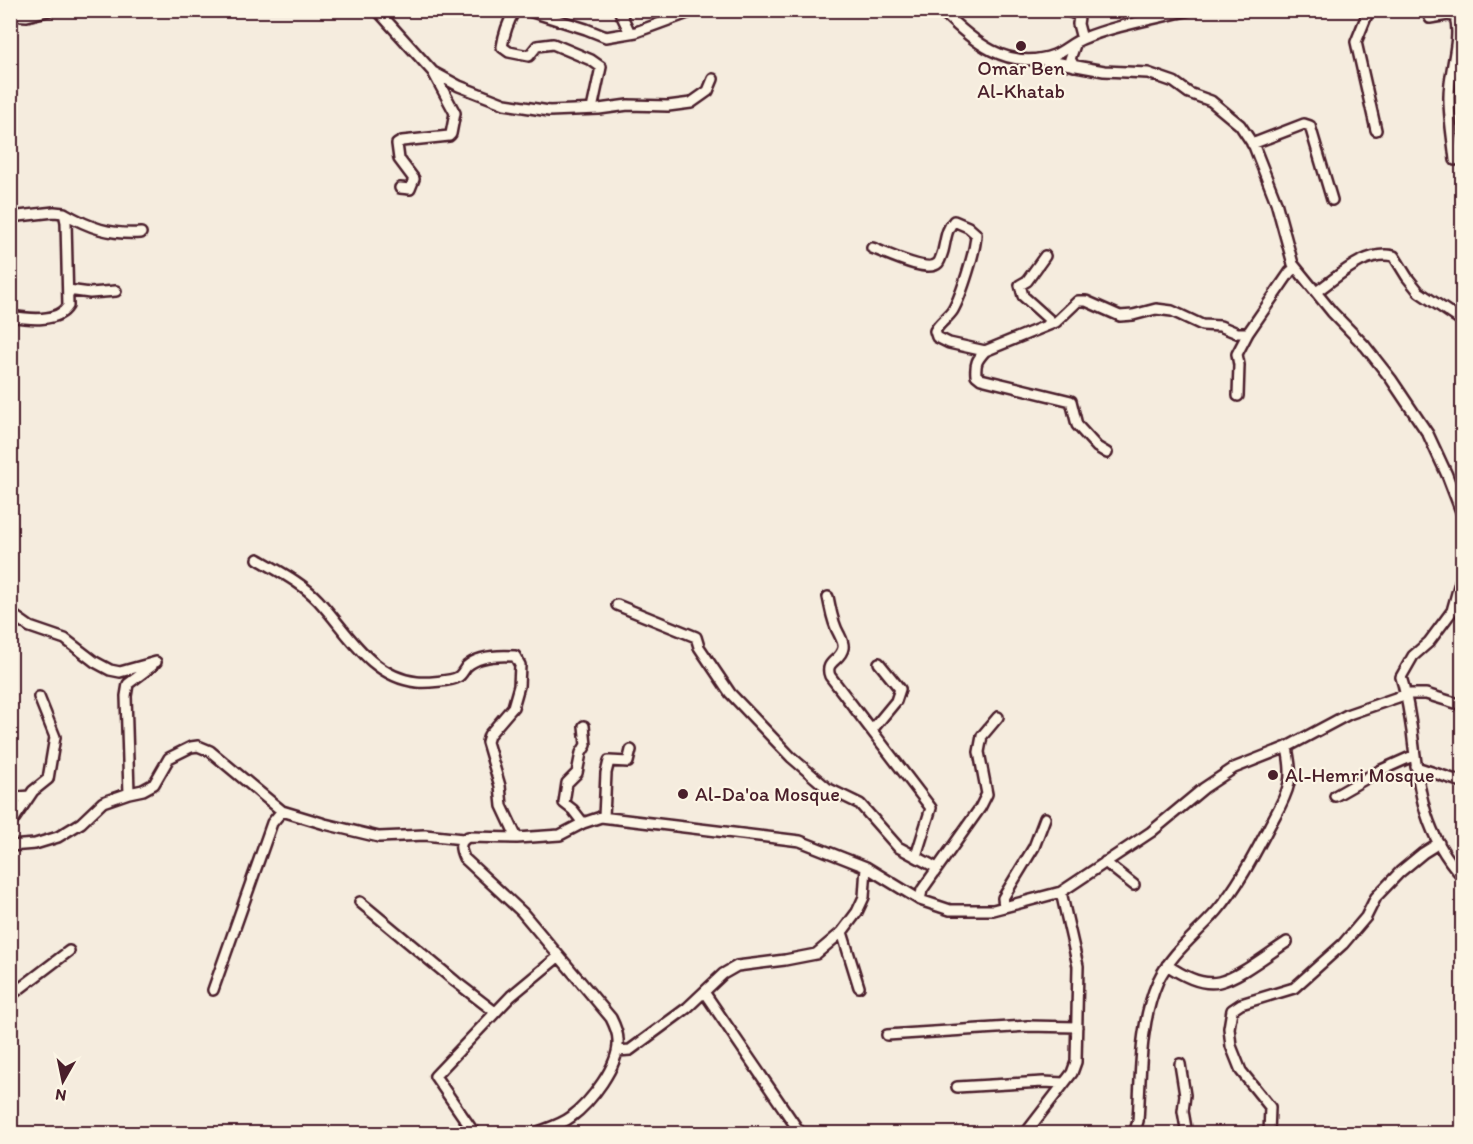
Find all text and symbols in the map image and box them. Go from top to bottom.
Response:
marker: Omar Ben Al-Khatab [1014,39,1028,53]
place label: Omar Ben Al-Khatab [977,56,1065,103]
place label: Al-Hemri Mosque [1285,763,1435,787]
marker: Al-Hemri Mosque [1266,768,1280,782]
place label: Al-Da'oa Mosque [695,782,840,806]
marker: Al-Da'oa Mosque [676,787,690,801]
north arrow [33,1051,93,1111]
text: N [54,1085,68,1106]

